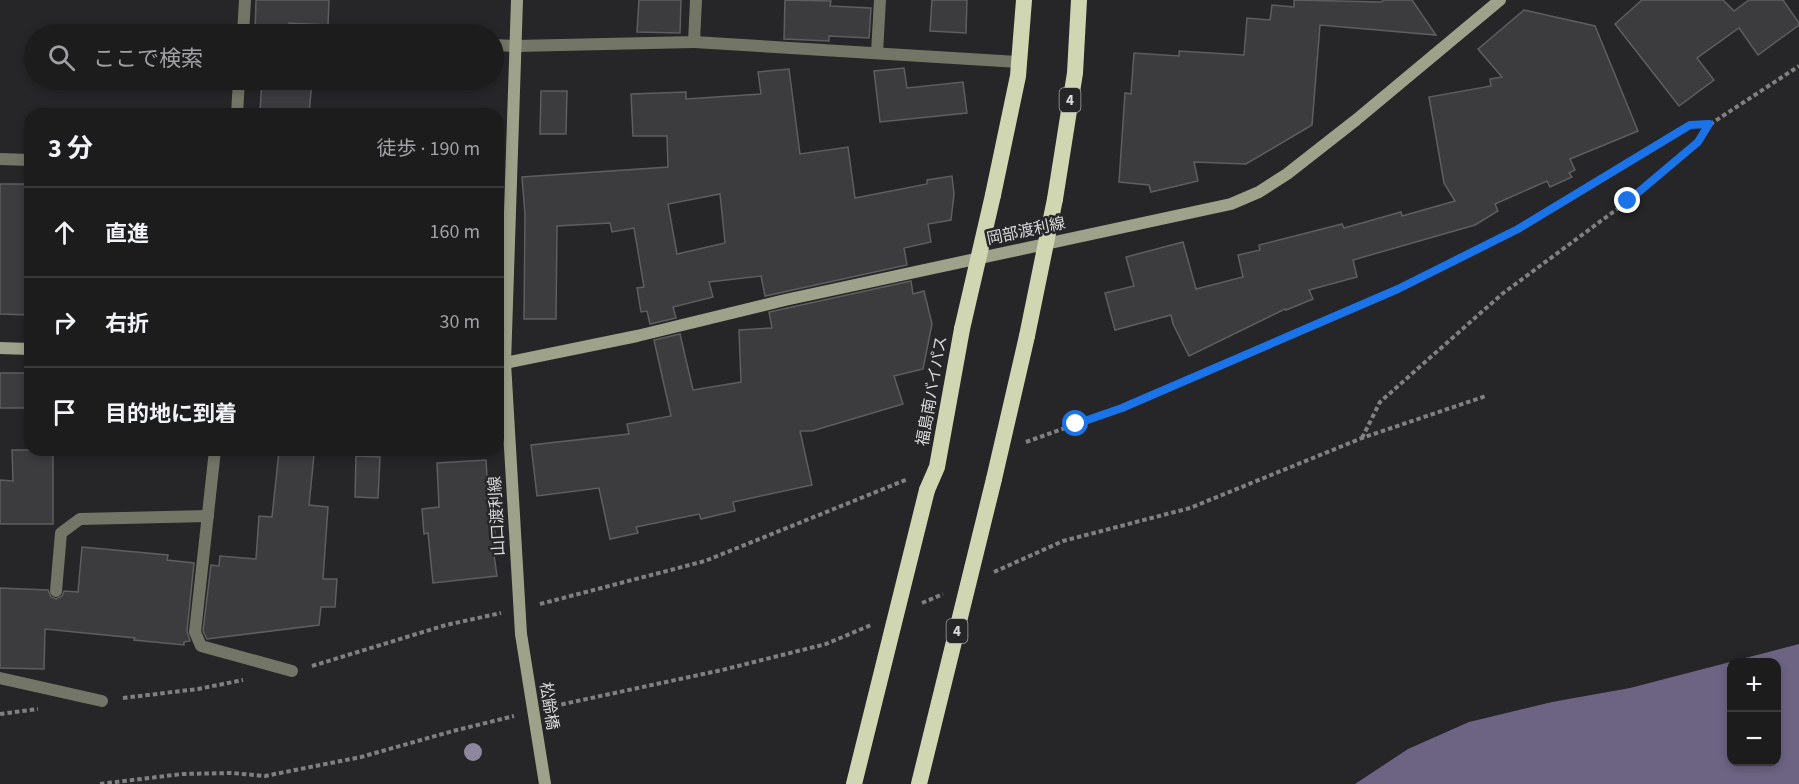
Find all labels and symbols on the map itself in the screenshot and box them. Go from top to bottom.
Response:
road number: 4 [1060,88,1080,112]
route end [1614,187,1640,213]
street label: 岡部渡利線 [985,212,1067,250]
street label: 福島南バイパス [911,334,953,448]
route start [1062,410,1088,436]
street label: 山口渡利線 [484,475,510,557]
road number: 4 [946,619,968,643]
street label: 松齢橋 [534,681,564,731]

